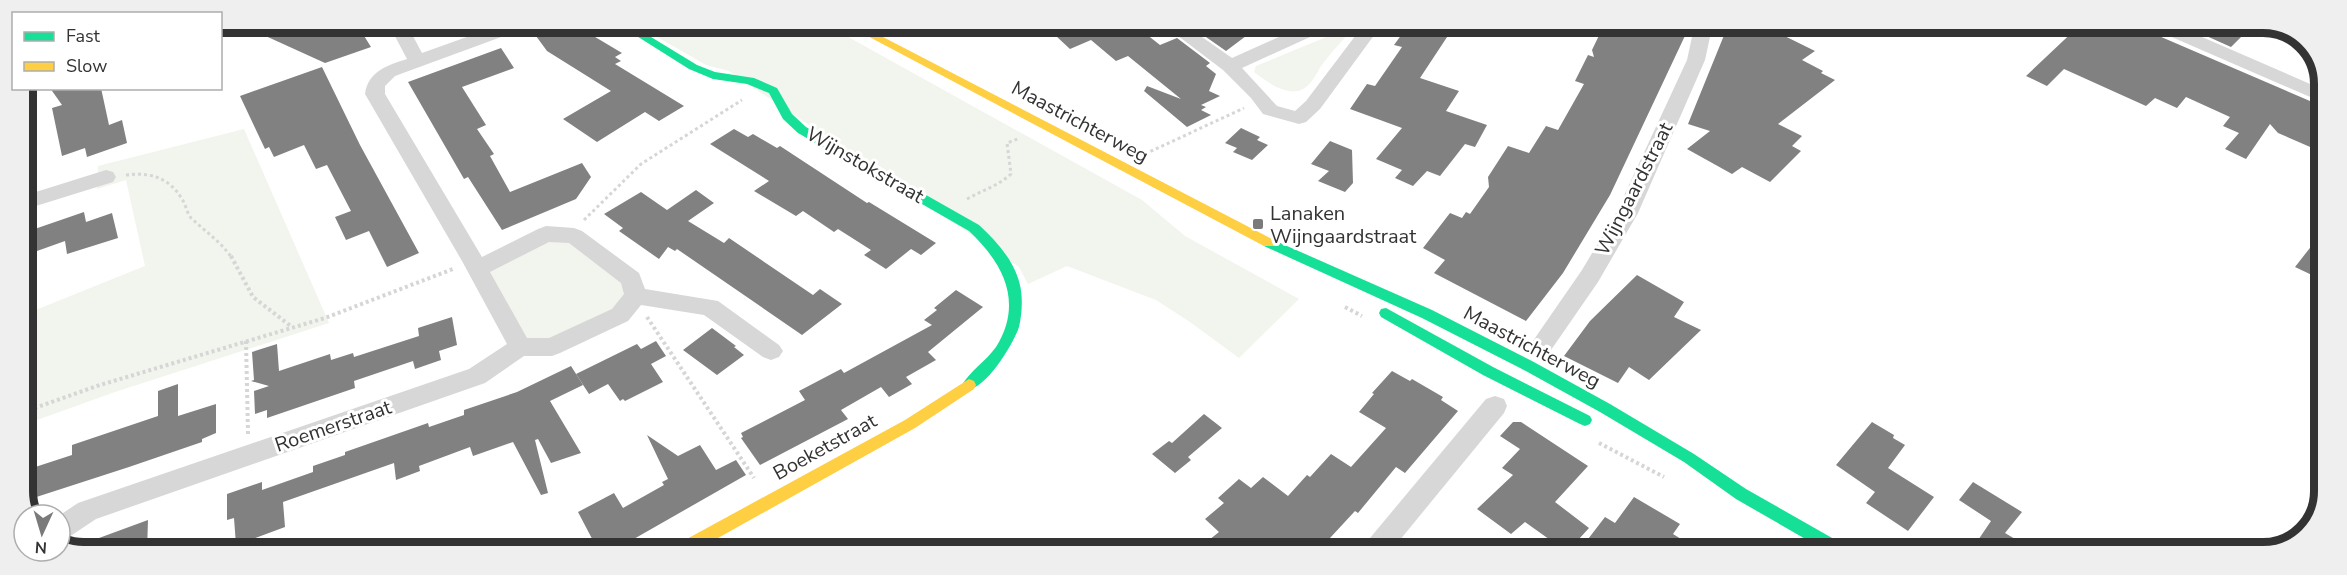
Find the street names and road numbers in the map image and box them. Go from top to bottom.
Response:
street label: Maastrichterweg [1007,74,1153,170]
street label: Wijngaardstraat [1589,117,1680,260]
street label: Wijnstokstraat [801,120,930,210]
street label: Maastrichterweg [1459,299,1605,395]
street label: Roemerstraat [271,393,396,459]
street label: Boeketstraat [768,407,882,487]

